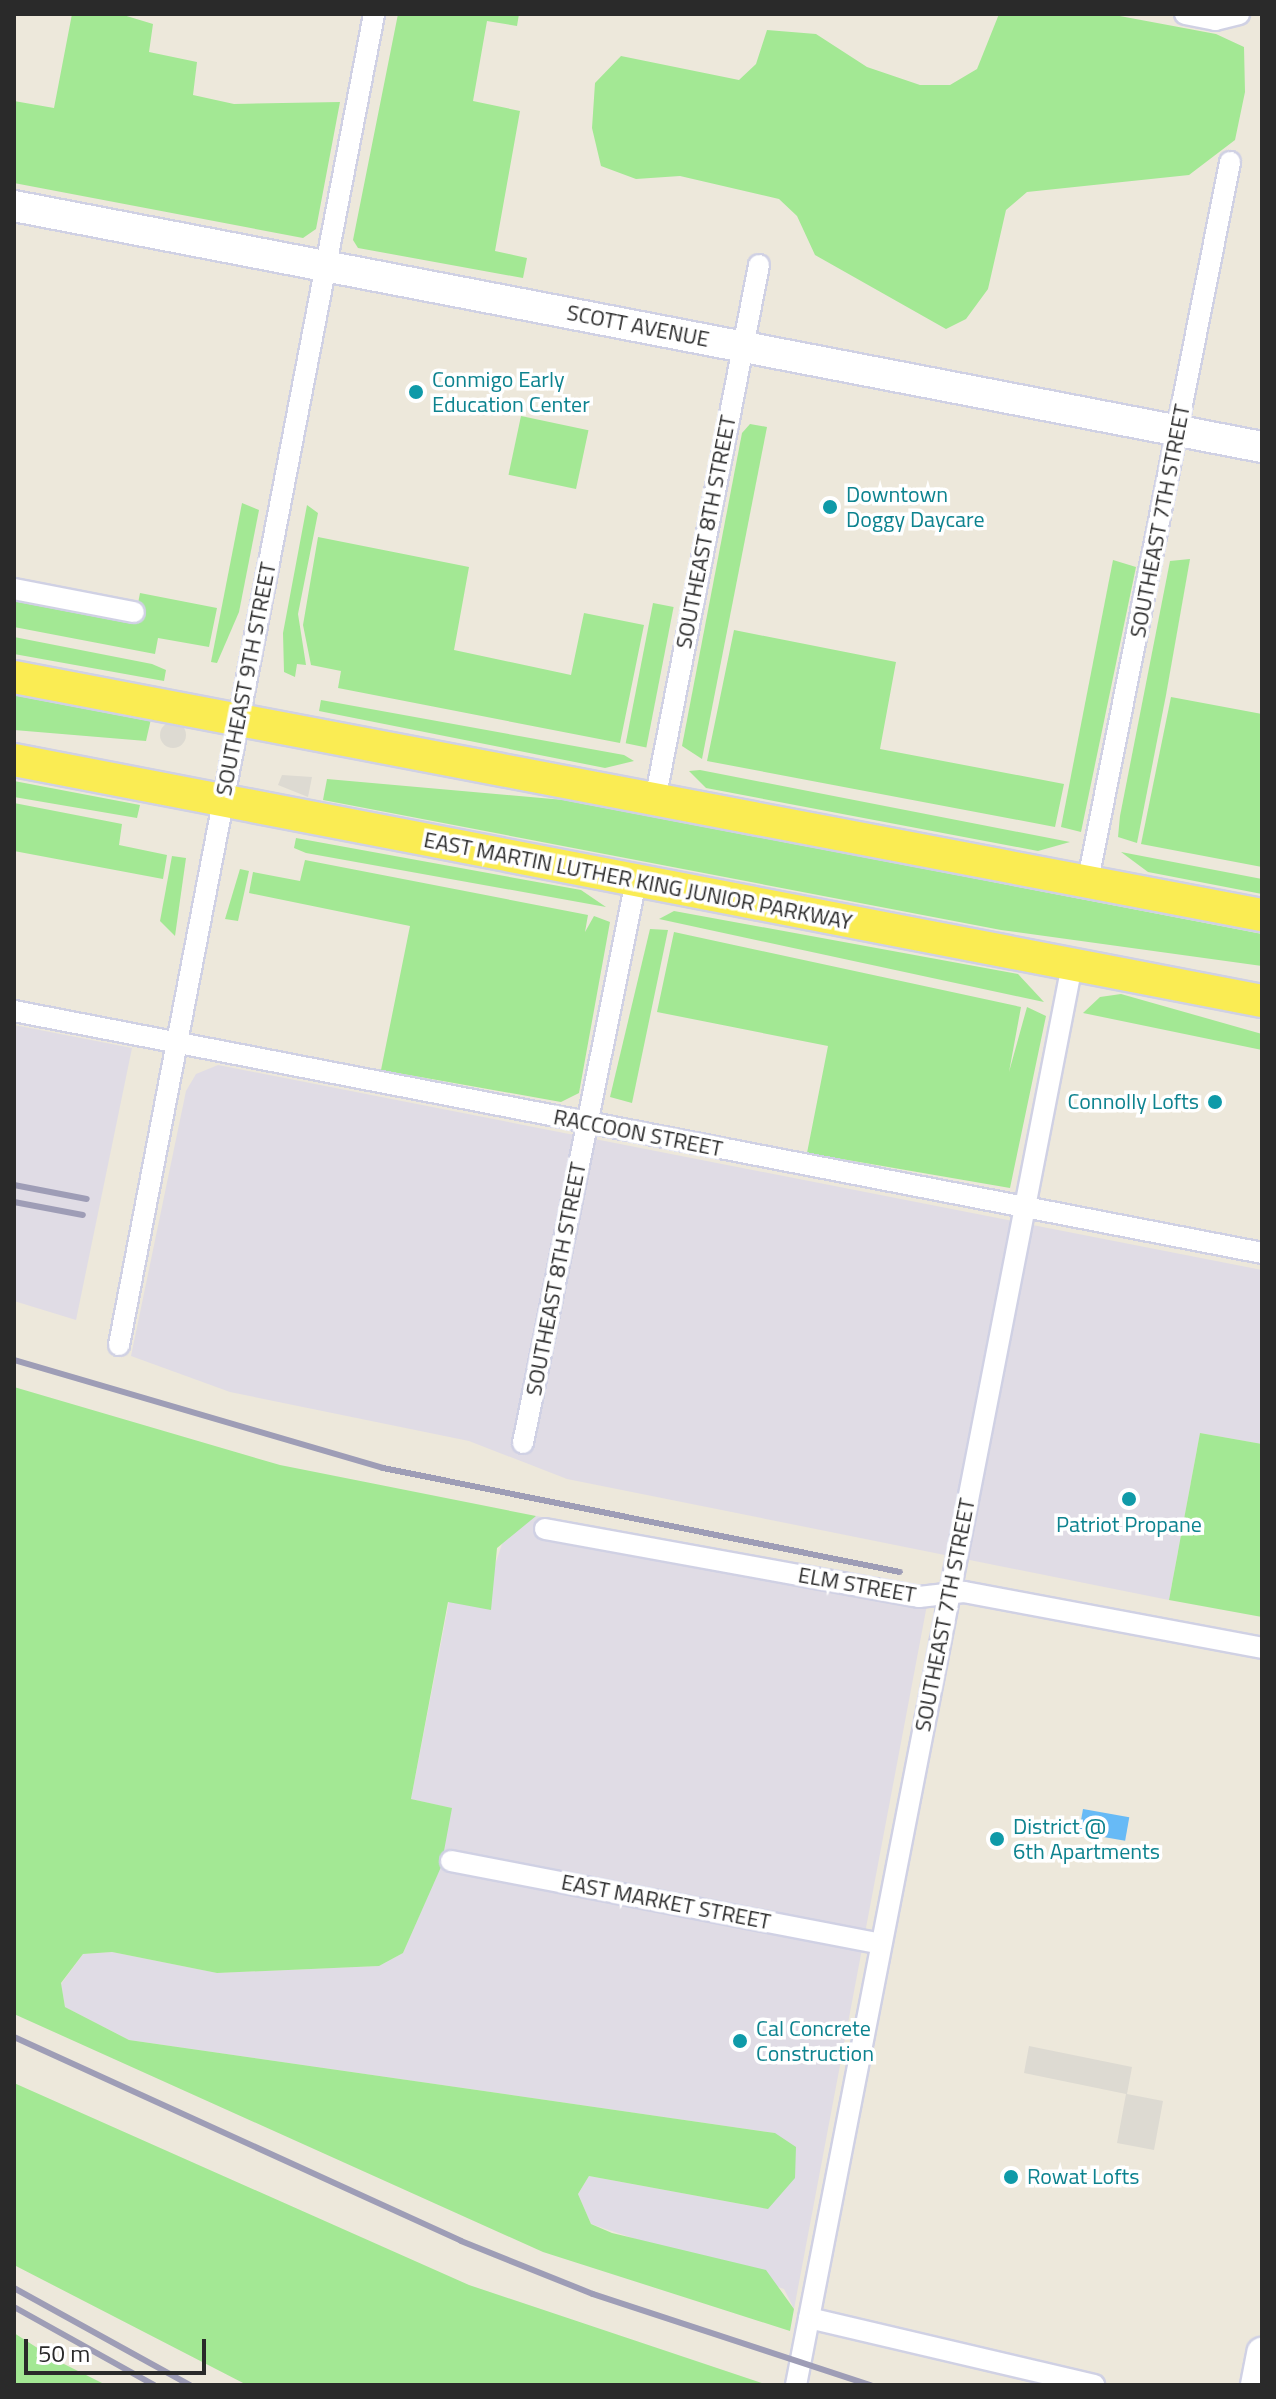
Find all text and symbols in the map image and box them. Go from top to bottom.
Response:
street label: SCOTT AVENUE [565,299,711,353]
place label: Conmigo Early Education Center [432,366,590,418]
marker: Conmigo Early Education Center [407,383,425,401]
street label: SOUTHEAST 7TH STREET [1124,402,1196,640]
street label: SOUTHEAST 8TH STREET [670,413,742,651]
place label: Downtown Doggy Daycare [846,481,985,532]
marker: Downtown Doggy Daycare [821,498,839,516]
street label: SOUTHEAST 9TH STREET [210,560,282,798]
street label: EAST MARTIN LUTHER KING JUNIOR PARKWAY [422,826,854,936]
place label: Connolly Lofts [1067,1089,1199,1115]
marker: Connolly Lofts [1206,1093,1224,1111]
street label: RACCOON STREET [551,1104,725,1162]
street label: SOUTHEAST 8TH STREET [520,1160,592,1398]
marker: Patriot Propane [1120,1490,1138,1508]
street label: SOUTHEAST 7TH STREET [909,1496,981,1734]
place label: Patriot Propane [1056,1512,1202,1538]
street label: ELM STREET [796,1562,918,1608]
place label: District @ 6th Apartments [1013,1813,1160,1864]
marker: District @ 6th Apartments [988,1830,1006,1848]
street label: EAST MARKET STREET [559,1869,773,1935]
place label: Cal Concrete Construction [756,2015,874,2066]
marker: Cal Concrete Construction [731,2032,749,2050]
place label: Rowat Lofts [1027,2164,1139,2190]
marker: Rowat Lofts [1002,2168,1020,2186]
scale bar [28,2323,210,2373]
text: 50 m [38,2335,90,2371]

